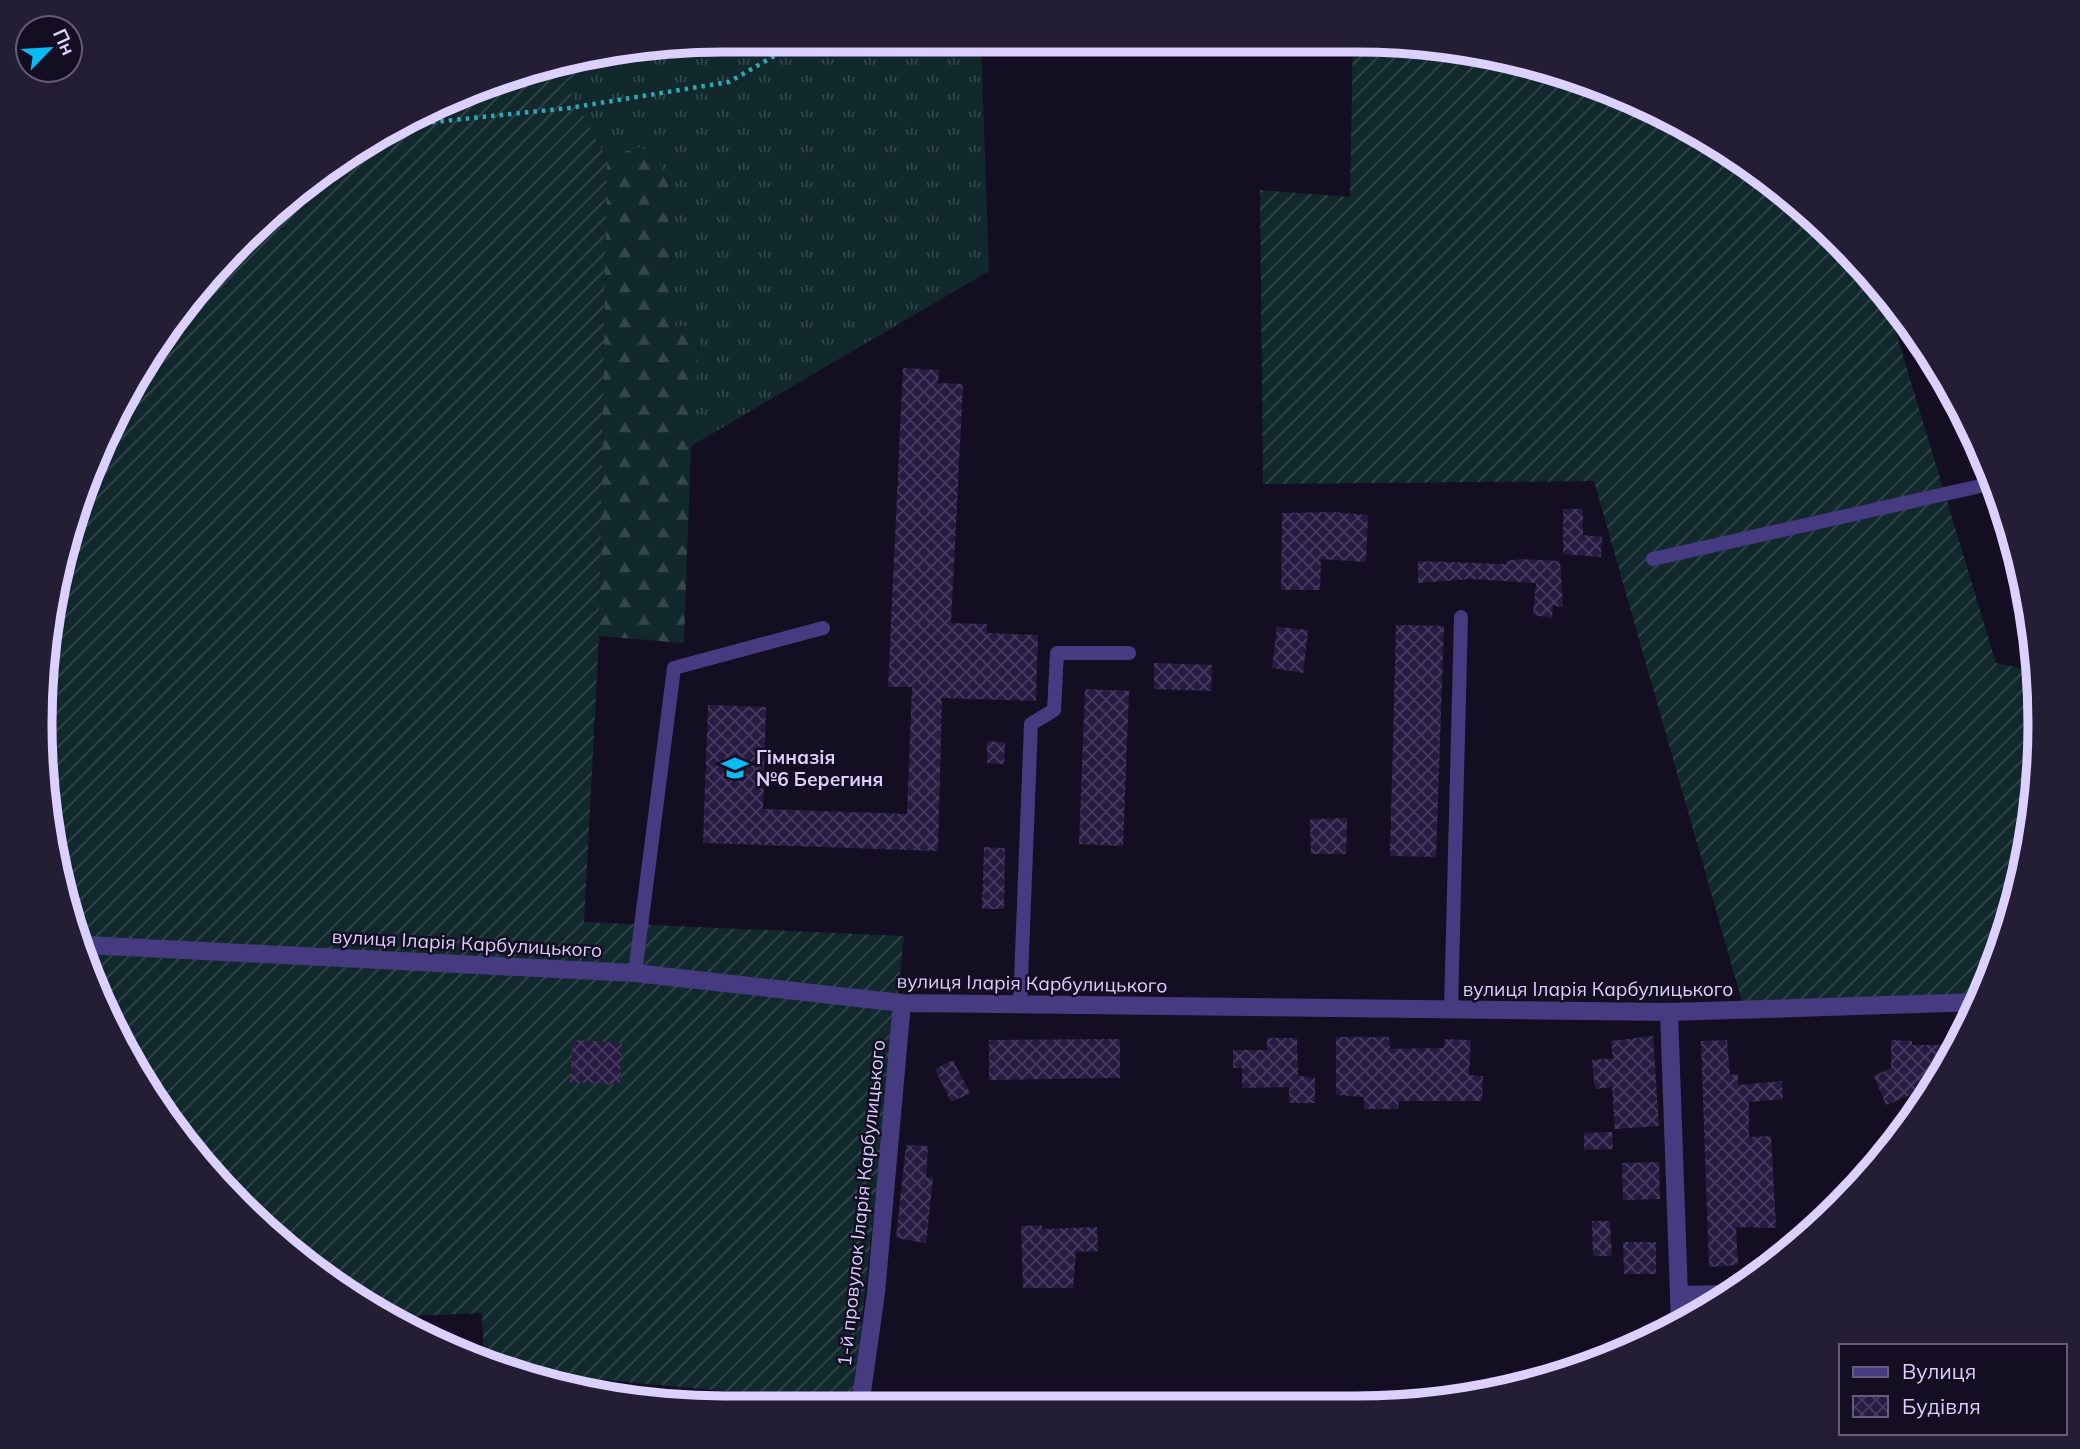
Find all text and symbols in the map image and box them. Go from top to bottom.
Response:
north arrow [14,14,84,84]
text: Пн [48,25,81,59]
place label: Гімназія №6 Берегиня [756,745,883,791]
school or university icon: Гімназія №6 Берегиня [720,753,750,783]
street label: вулиця Іларія Карбулицького [331,924,603,962]
street label: вулиця Іларія Карбулицького [896,969,1168,997]
street label: вулиця Іларія Карбулицького [1463,977,1733,1001]
street label: 1-й провулок Іларія Карбулицького [832,1038,890,1368]
legend [1839,1344,2066,1435]
text: Вулиця [1902,1358,1976,1384]
text: Будівля [1902,1393,1981,1419]

